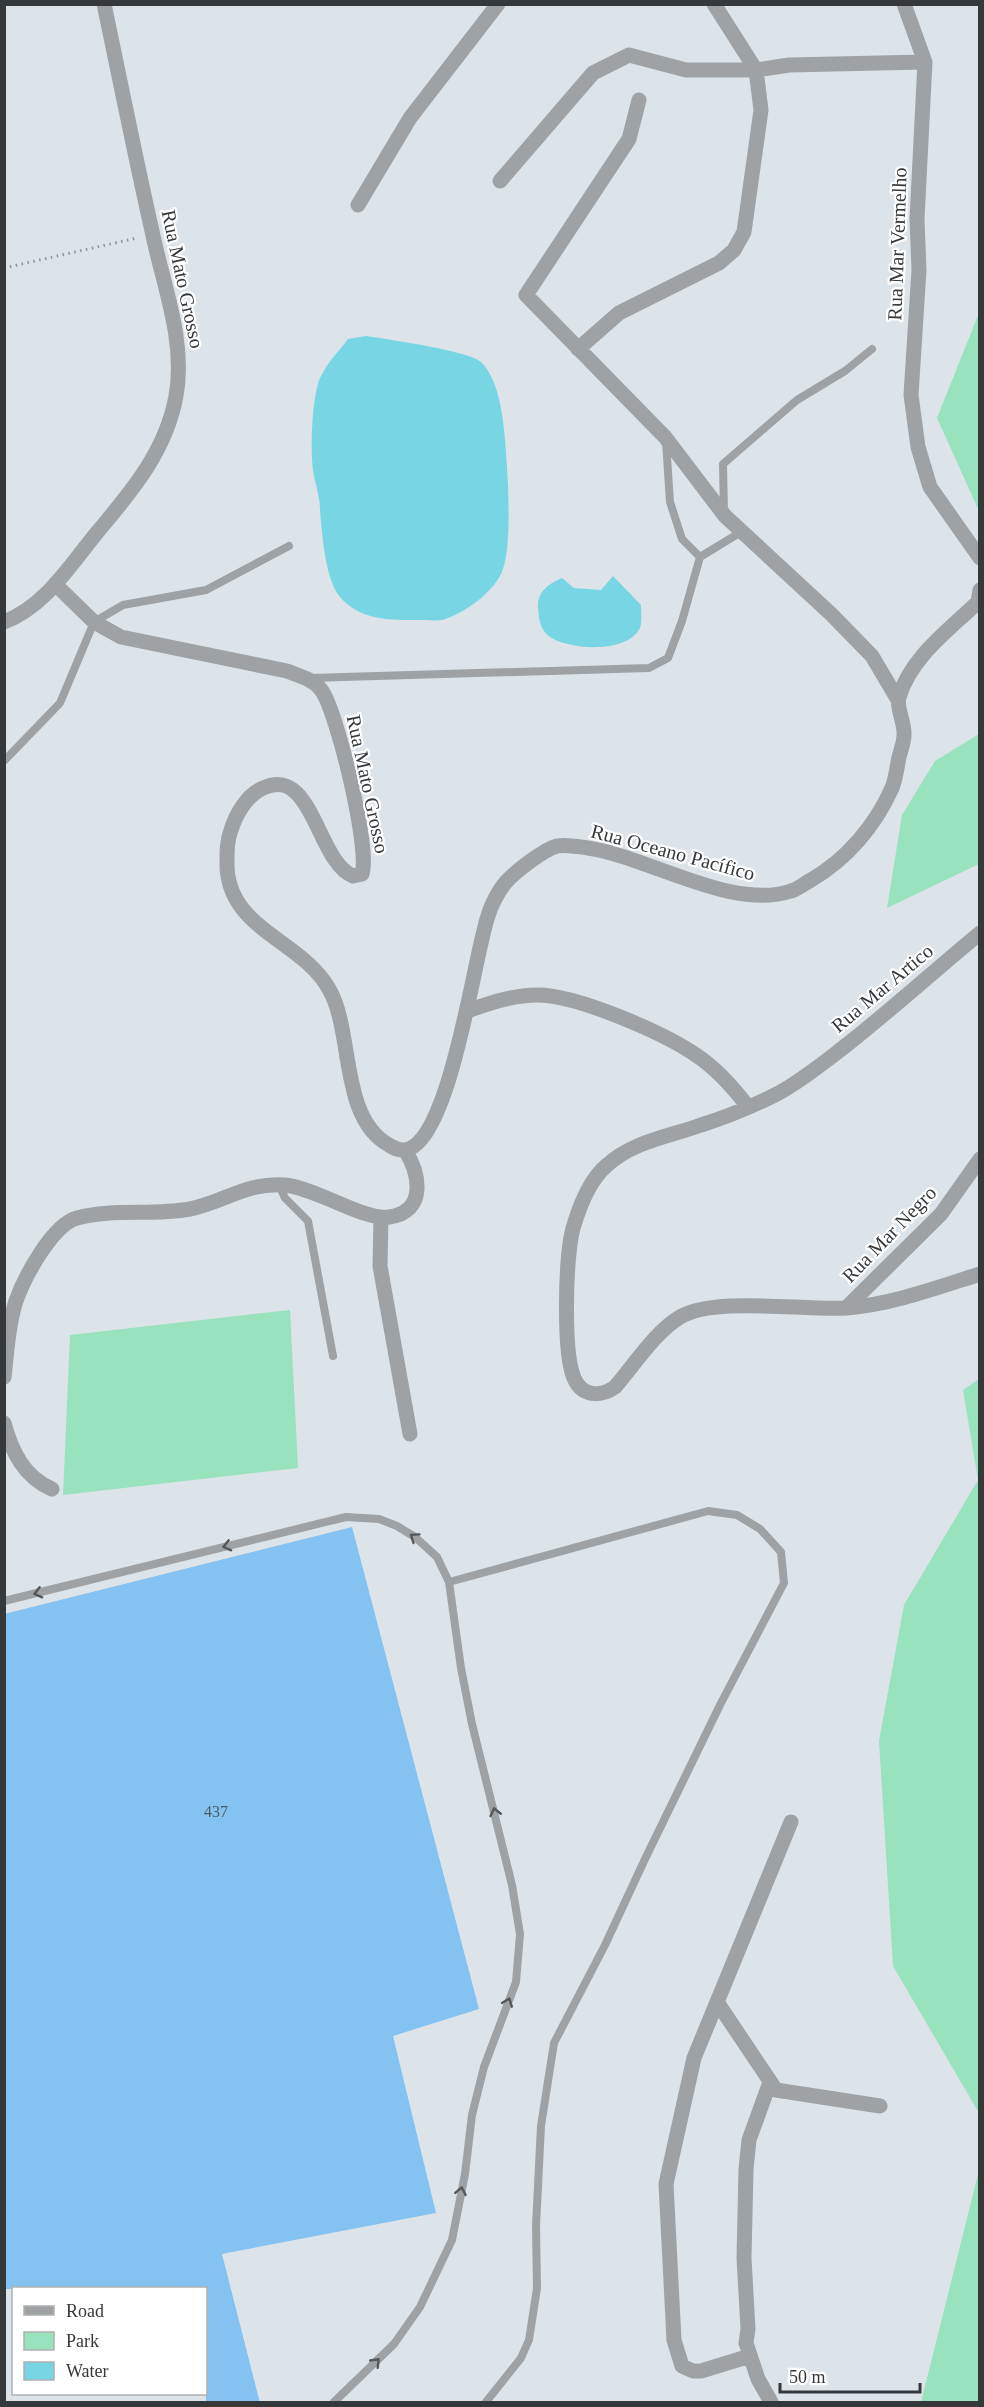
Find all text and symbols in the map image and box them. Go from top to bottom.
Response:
street label: Rua Mar Vermelho [883,167,911,321]
street label: Rua Mato Grosso [158,208,208,350]
street label: Rua Mato Grosso [343,713,393,855]
street label: Rua Oceano Pacífico [589,820,757,884]
street label: Rua Mar Artico [827,939,937,1037]
street label: Rua Mar Negro [837,1181,941,1287]
one-way arrow [409,1533,420,1544]
one-way arrow [222,1539,232,1552]
one-way arrow [33,1585,43,1598]
house number: 437 [204,1803,228,1820]
one-way arrow [489,1807,502,1817]
one-way arrow [501,1998,513,2009]
one-way arrow [454,2186,467,2196]
legend [12,2287,207,2395]
text: Road [66,2301,104,2321]
text: Park [66,2331,99,2351]
scale bar [780,2356,920,2394]
one-way arrow [369,2359,380,2370]
text: Water [66,2361,109,2381]
text: 50 m [789,2367,826,2387]

